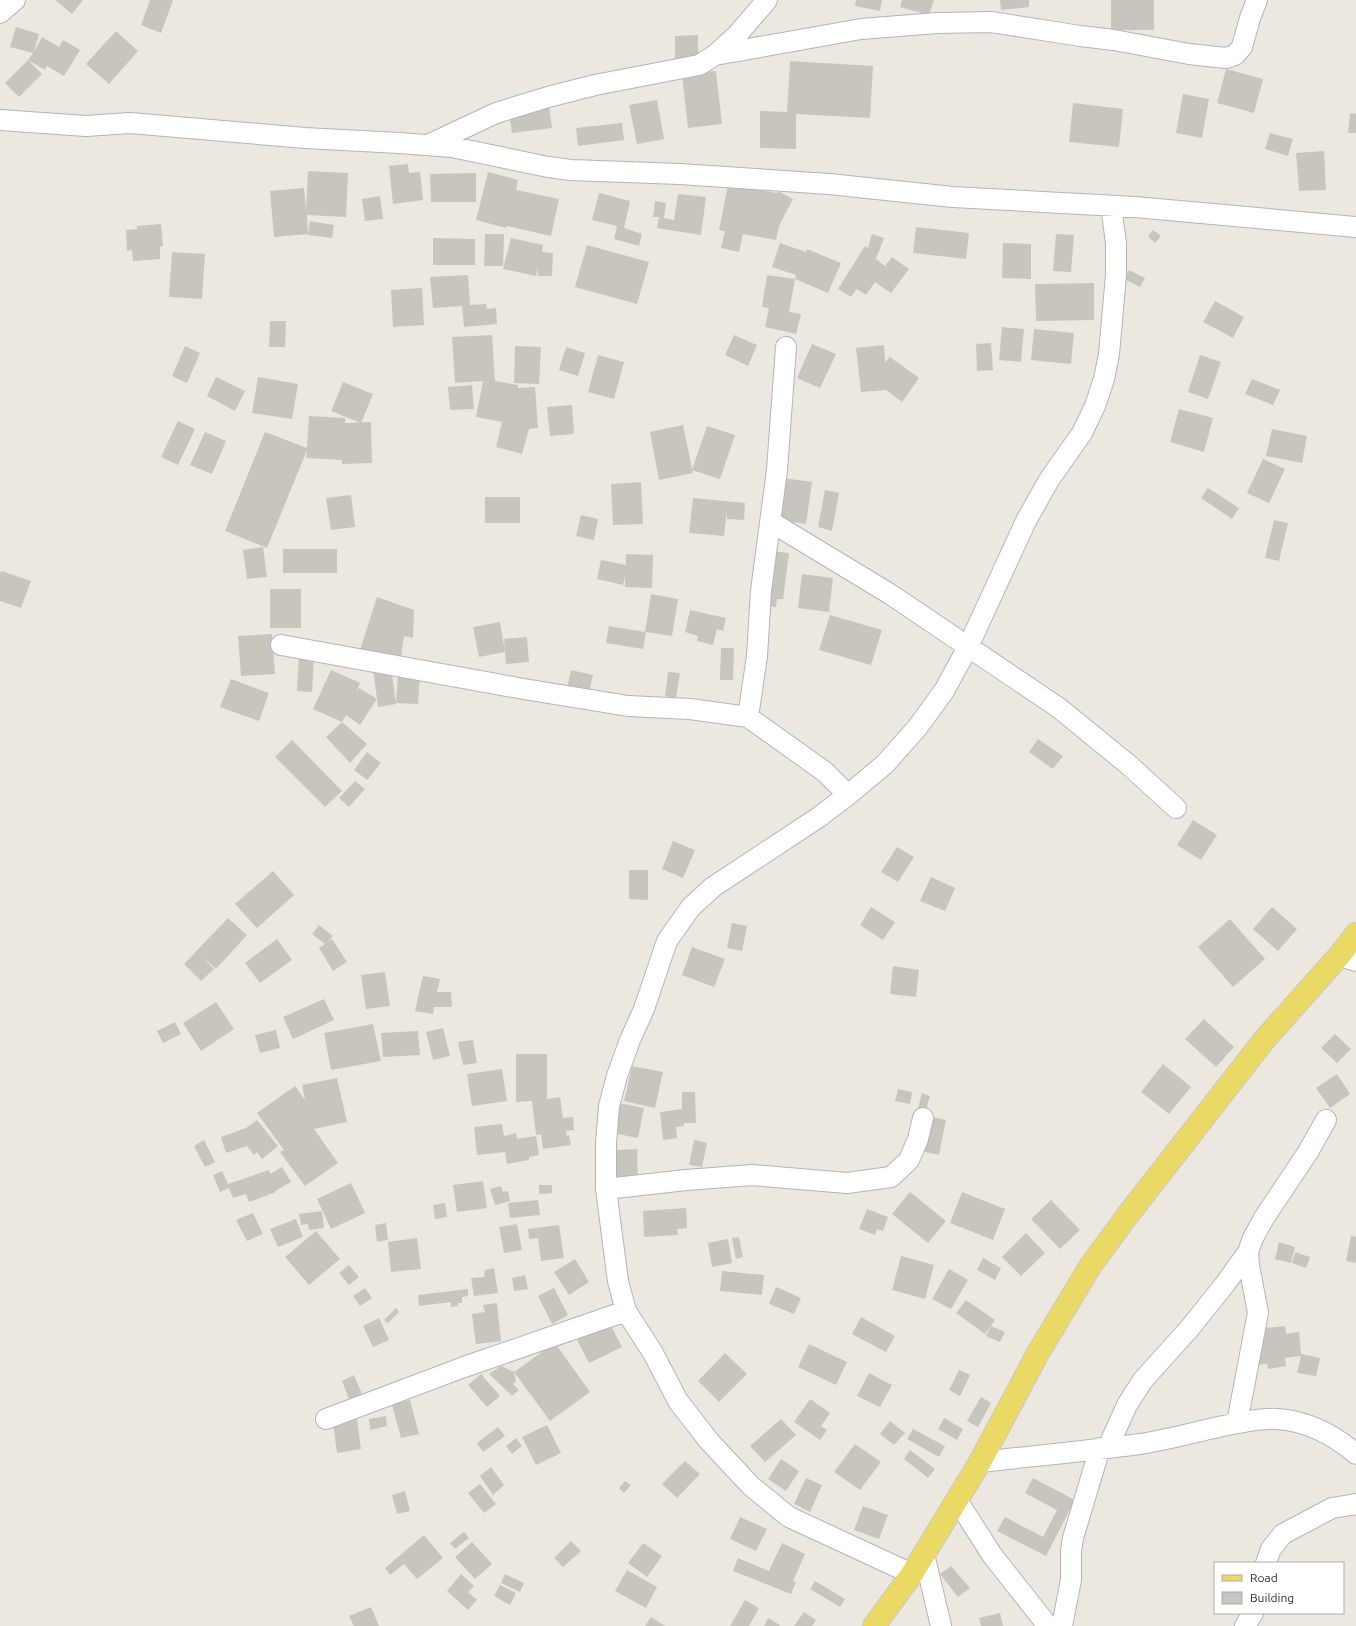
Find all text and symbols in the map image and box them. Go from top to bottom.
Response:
legend [1214,1562,1344,1614]
text: Road [1250,1571,1278,1584]
text: Building [1250,1591,1294,1604]

